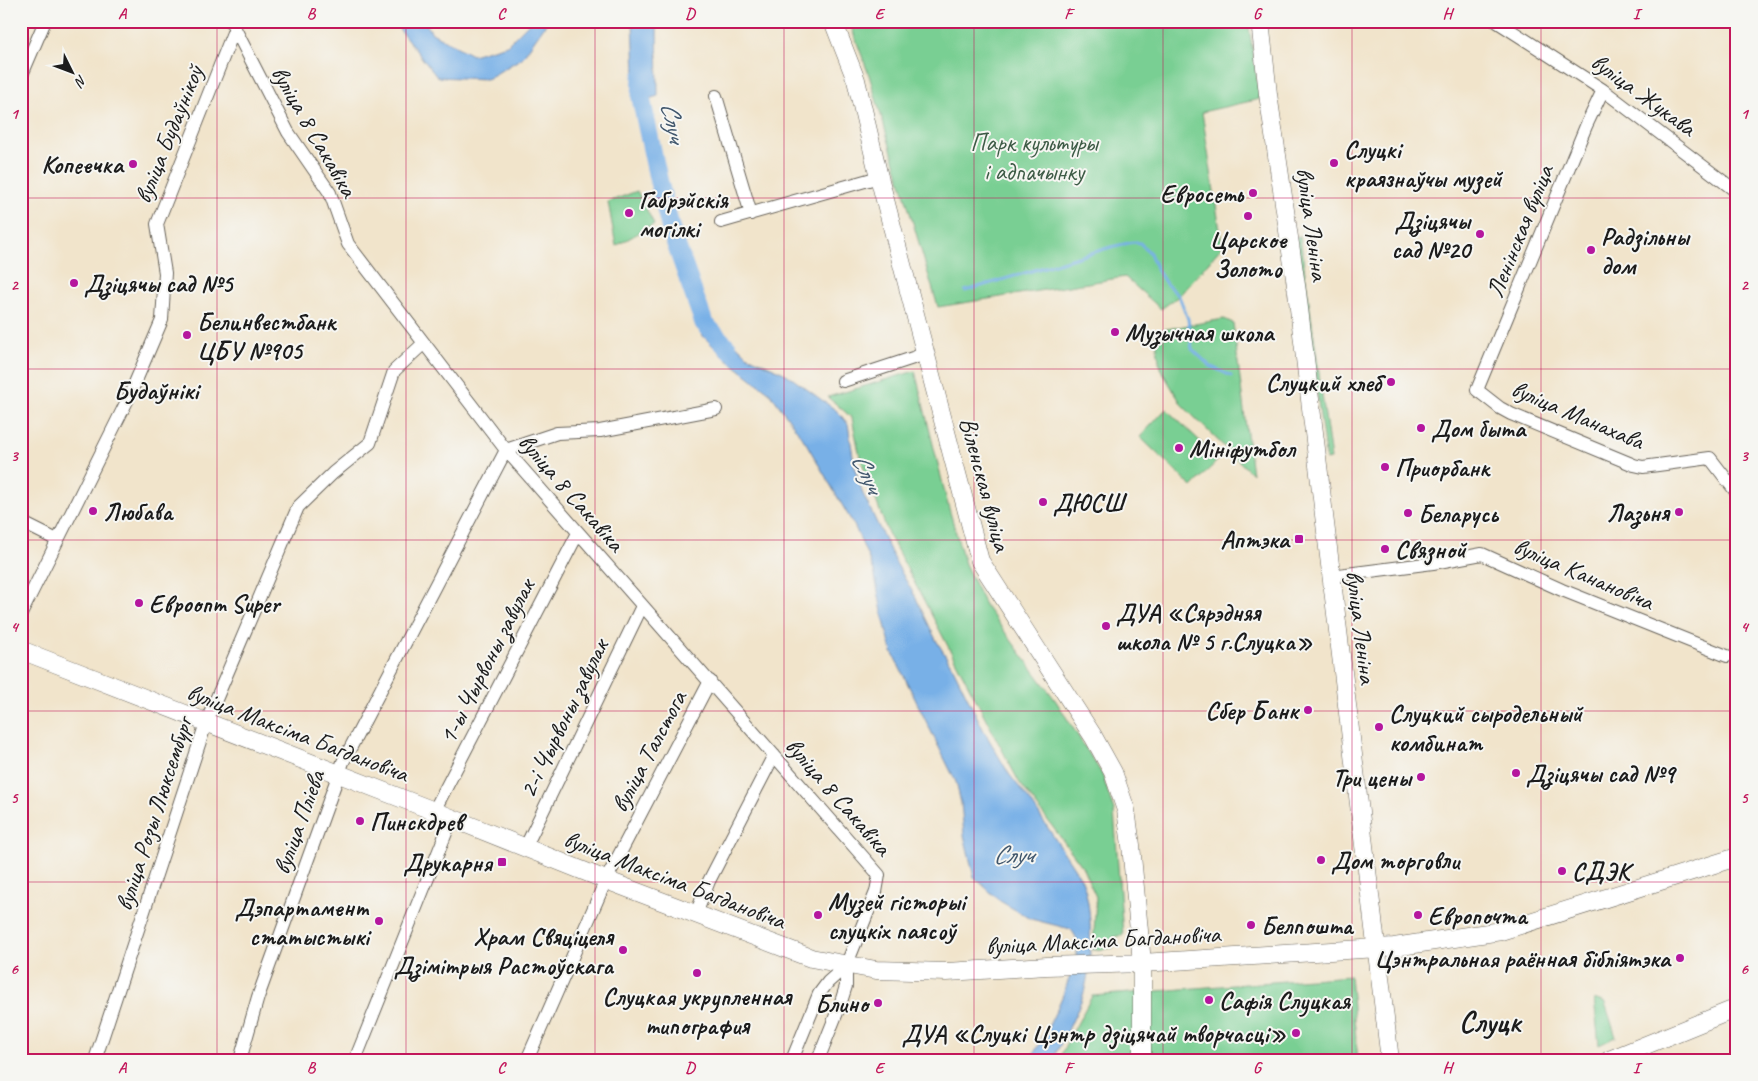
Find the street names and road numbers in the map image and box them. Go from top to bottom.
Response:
street label: вуліца Жукава [1584,46,1704,145]
street label: вуліца Будаўнікоў [127,59,212,208]
street label: вуліца 8 Сакавіка [264,60,366,205]
street label: Ленінская вуліца [1479,158,1562,302]
street label: вуліца Леніна [1288,165,1336,285]
street label: вуліца Манахава [1507,373,1650,458]
street label: Віленская вуліца [952,414,1019,557]
street label: вуліца 8 Сакавіка [511,427,633,560]
street label: вуліца Канановіча [1509,530,1660,619]
street label: вуліца Леніна [1338,569,1384,688]
street label: 1-ы Чырвоны завулак [432,571,544,750]
street label: 2-і Чырвоны завулак [512,631,618,803]
street label: вуліца Максіма Багдановіча [182,676,415,791]
street label: вуліца Талстога [604,683,695,818]
street label: вуліца Розы Люксембург [108,711,201,915]
street label: вуліца 8 Сакавіка [778,731,900,864]
street label: вуліца Пліева [265,764,333,879]
street label: вуліца Максіма Багдановіча [559,823,792,938]
street label: вуліца Максіма Багдановіча [985,918,1223,962]

